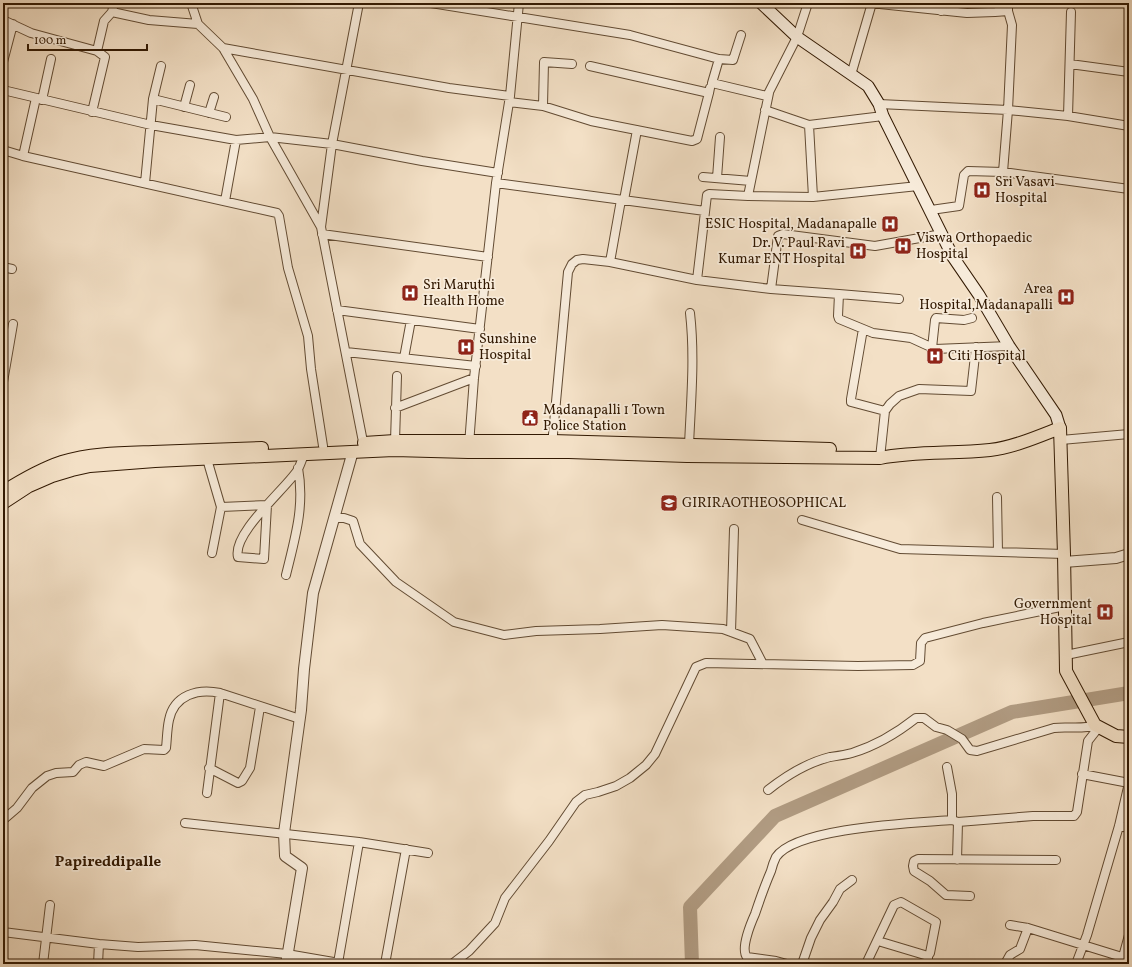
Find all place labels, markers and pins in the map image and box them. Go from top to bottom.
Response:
place label: Sri Vasavi Hospital [995,173,1055,208]
hospital icon: Sri Vasavi Hospital [972,180,992,200]
hospital icon: ESIC Hospital, Madanapalle [880,214,900,234]
place label: ESIC Hospital, Madanapalle [705,215,877,234]
place label: Viswa Orthopaedic Hospital [916,229,1032,264]
place label: Dr. V. Paul Ravi Kumar ENT Hospital [718,234,845,269]
hospital icon: Viswa Orthopaedic Hospital [893,236,913,256]
hospital icon: Dr. V. Paul Ravi Kumar ENT Hospital [848,241,868,261]
place label: Sri Maruthi Health Home [423,276,505,311]
place label: Area Hospital,Madanapalli [919,280,1053,315]
hospital icon: Sri Maruthi Health Home [400,283,420,303]
hospital icon: Area Hospital,Madanapalli [1056,287,1076,307]
place label: Sunshine Hospital [479,330,537,365]
hospital icon: Sunshine Hospital [456,337,476,357]
hospital icon: Citi Hospital [925,346,945,366]
place label: Citi Hospital [948,347,1026,366]
place label: Madanapalli 1 Town Police Station [543,401,665,436]
public building icon: Madanapalli 1 Town Police Station [520,408,540,428]
school or university icon: GIRIRAOTHEOSOPHICAL [659,493,679,513]
place label: GIRIRAOTHEOSOPHICAL [682,494,846,513]
place label: Government Hospital [1014,595,1092,630]
hospital icon: Government Hospital [1095,602,1115,622]

